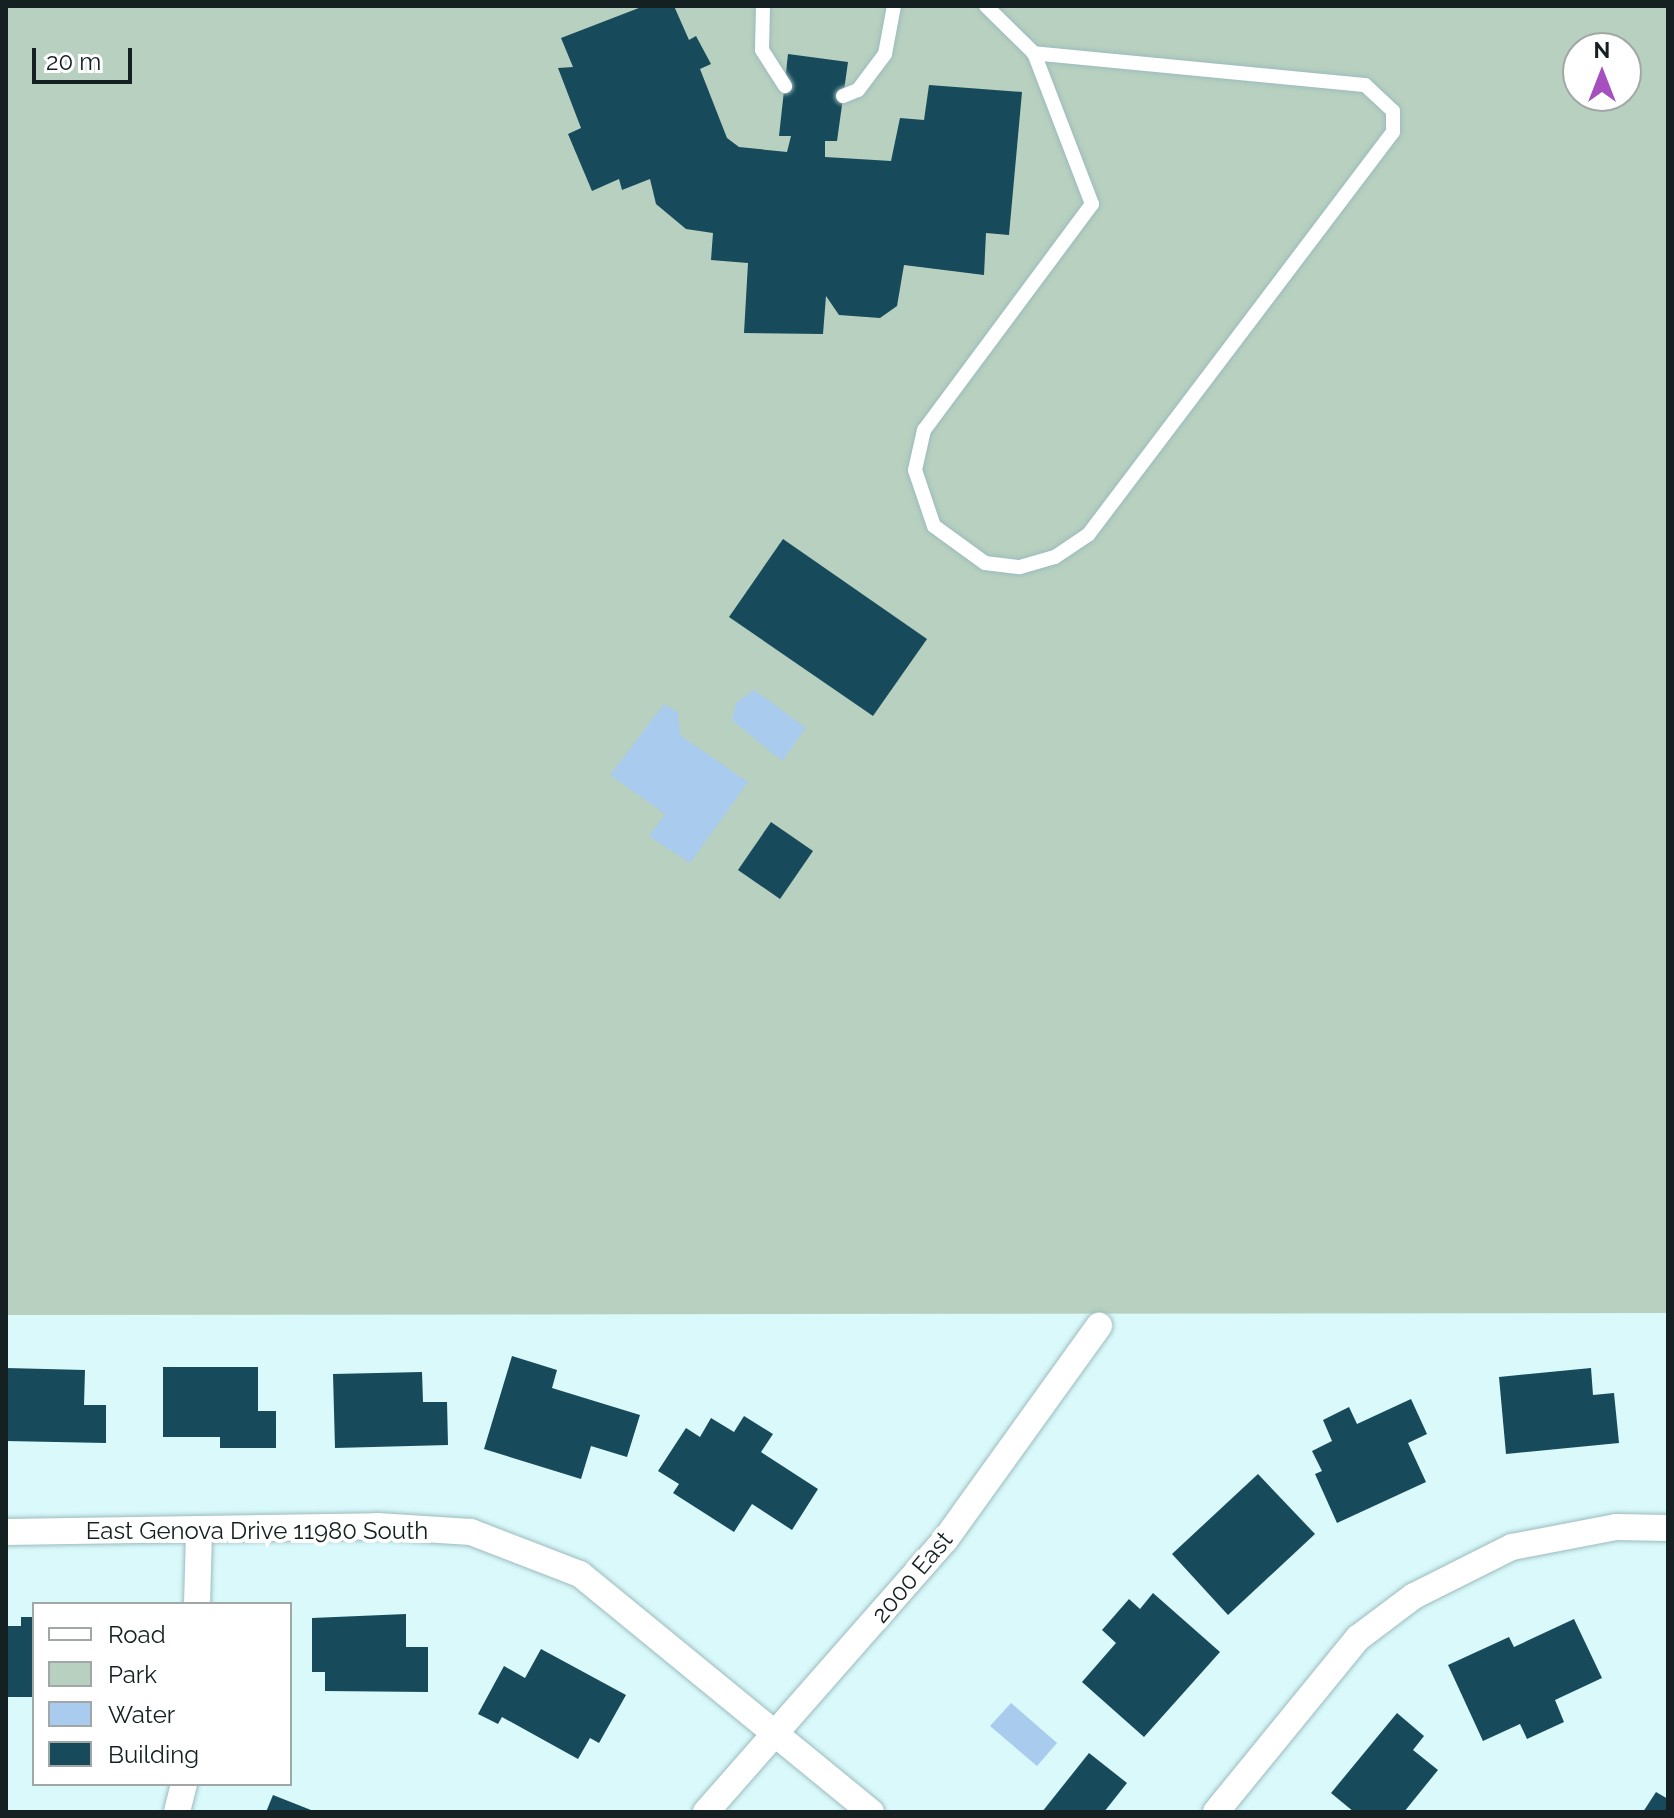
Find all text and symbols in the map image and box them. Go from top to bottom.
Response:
scale bar [36,32,136,82]
north arrow [1562,32,1642,112]
text: N [1594,37,1610,63]
text: 20 m [46,47,101,76]
street label: East Genova Drive 11980 South [86,1517,428,1545]
street label: 2000 East [866,1526,958,1628]
legend [32,1602,292,1786]
text: Road [108,1620,166,1649]
text: Park [108,1660,157,1689]
text: Water [108,1700,175,1729]
text: Building [108,1740,199,1769]

